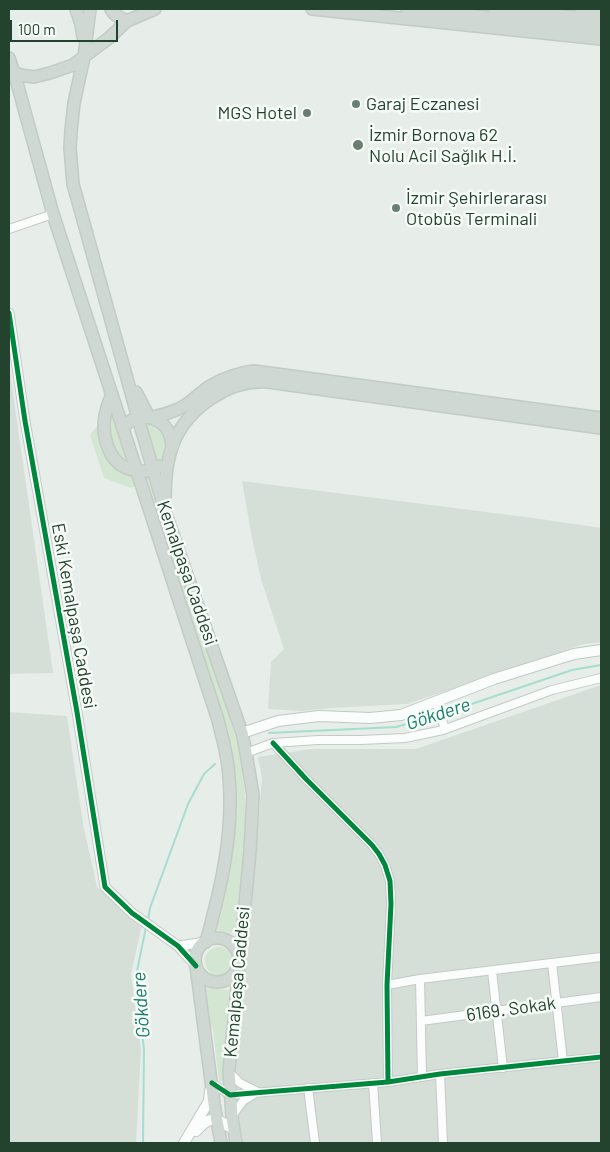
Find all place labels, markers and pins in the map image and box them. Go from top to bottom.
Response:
place label: Garaj Eczanesi [366,93,480,115]
marker: Garaj Eczanesi [350,98,362,110]
place label: MGS Hotel [217,102,297,124]
marker: MGS Hotel [301,107,313,119]
place label: İzmir Bornova 62 Nolu Acil Sağlık H.İ. [369,124,517,166]
marker: İzmir Bornova 62 Nolu Acil Sağlık H.İ. [351,138,365,152]
place label: İzmir Şehirlerarası Otobüs Terminali [406,187,547,230]
marker: İzmir Şehirlerarası Otobüs Terminali [390,202,402,214]

